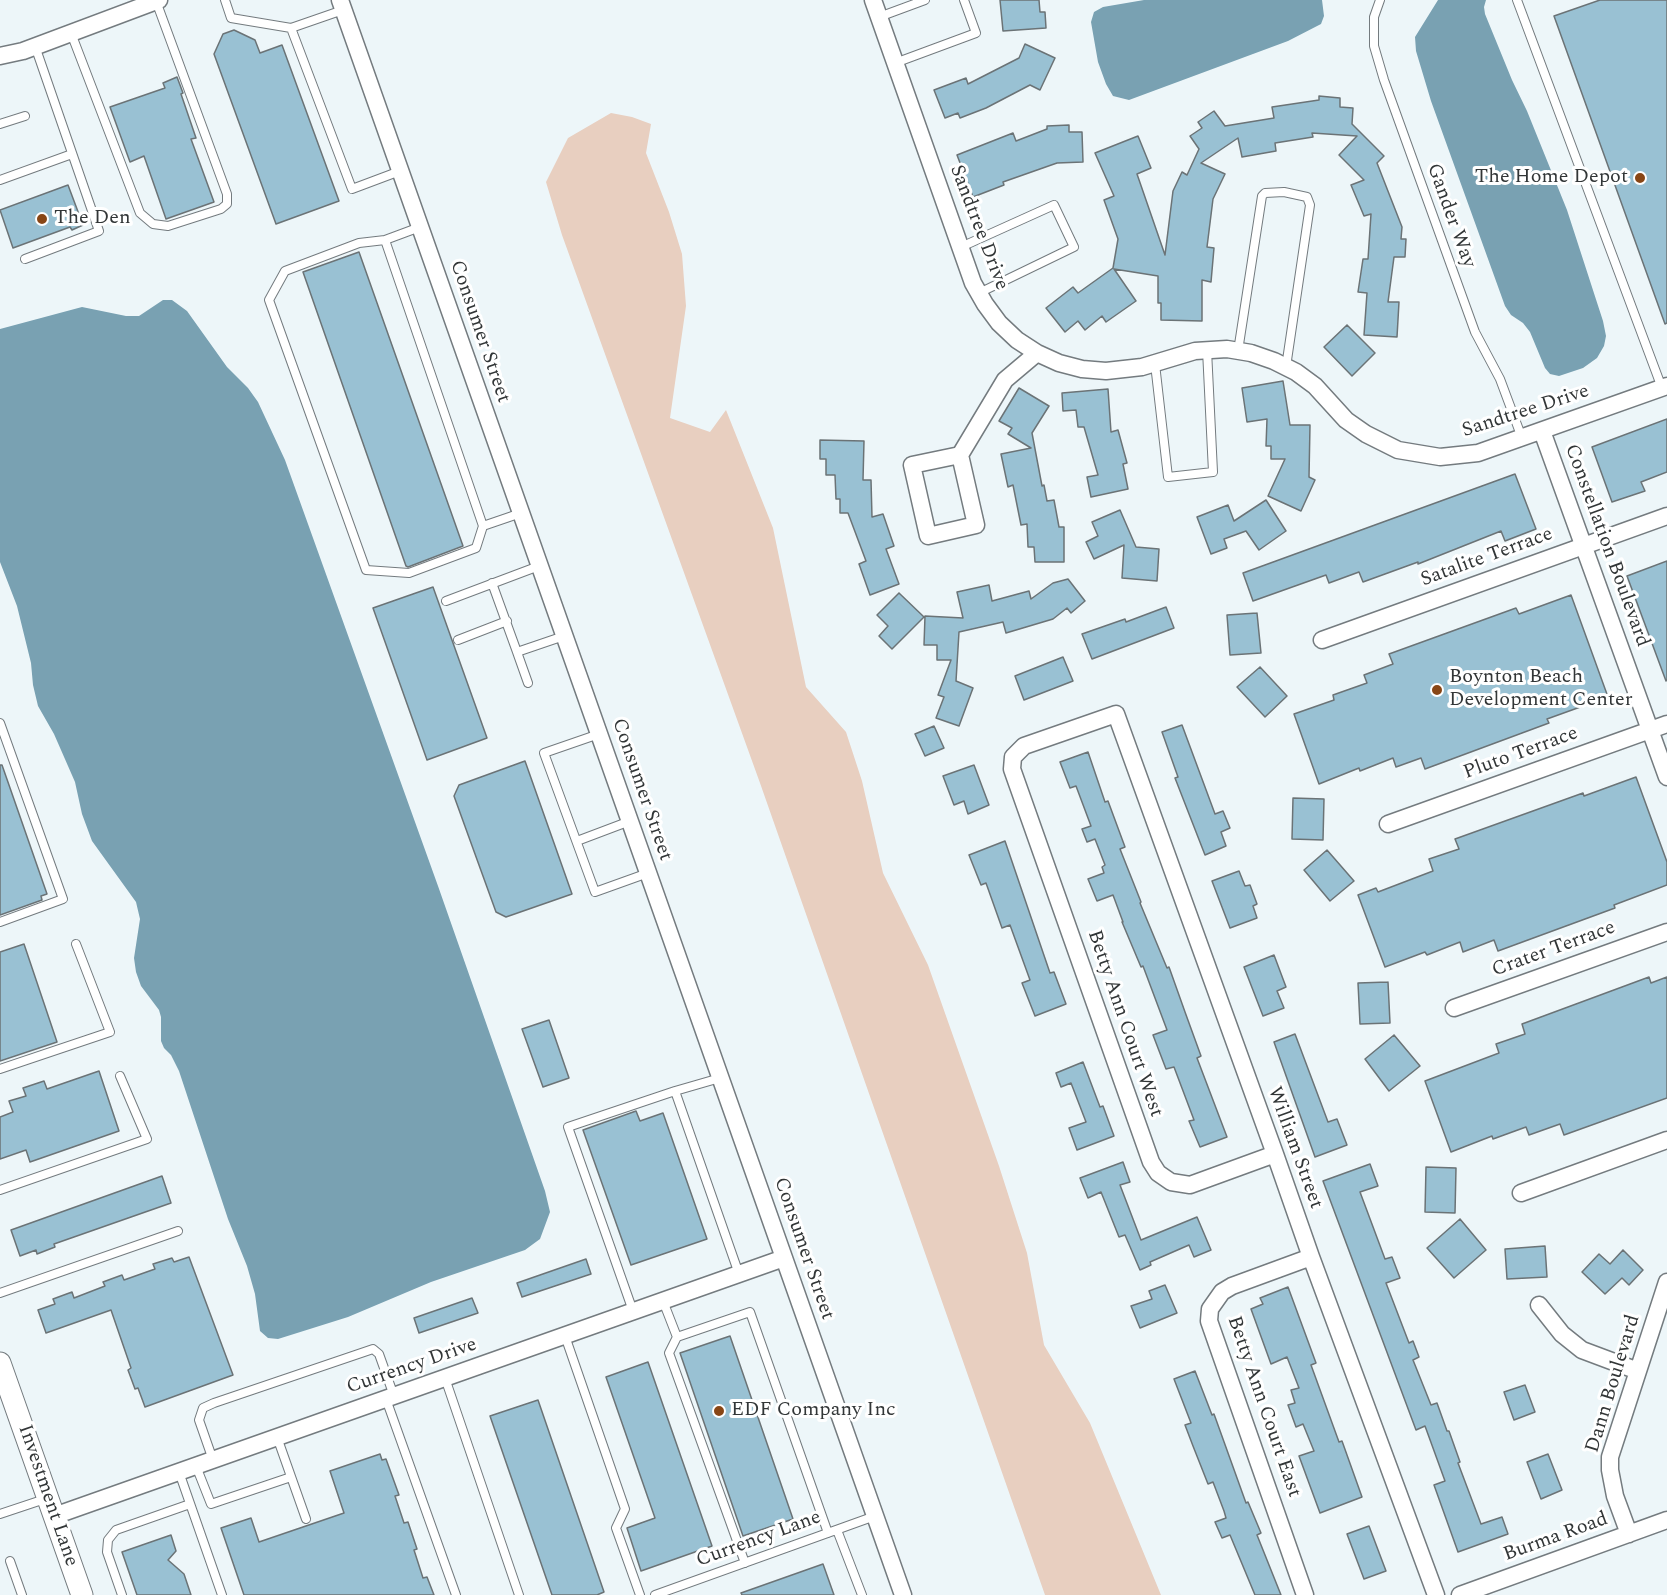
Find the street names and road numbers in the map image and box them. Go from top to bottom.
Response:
street label: Gander Way [1420,161,1480,271]
street label: Sandtree Drive [943,162,1013,294]
street label: Consumer Street [443,258,515,406]
street label: Sandtree Drive [1459,380,1593,444]
street label: Constellation Boulevard [1558,441,1654,651]
street label: Satalite Terrace [1418,523,1556,593]
street label: Consumer Street [605,716,677,864]
street label: Pluto Terrace [1461,722,1581,786]
street label: Crater Terrace [1489,917,1619,983]
street label: Betty Ann Court West [1081,927,1167,1121]
street label: William Street [1261,1084,1327,1212]
street label: Consumer Street [767,1175,839,1323]
street label: Dann Boulevard [1582,1312,1646,1456]
street label: Betty Ann Court East [1221,1313,1305,1501]
street label: Currency Drive [344,1333,480,1401]
street label: Investment Lane [11,1422,83,1570]
street label: Currency Lane [693,1506,825,1574]
street label: Burma Road [1501,1508,1611,1568]

